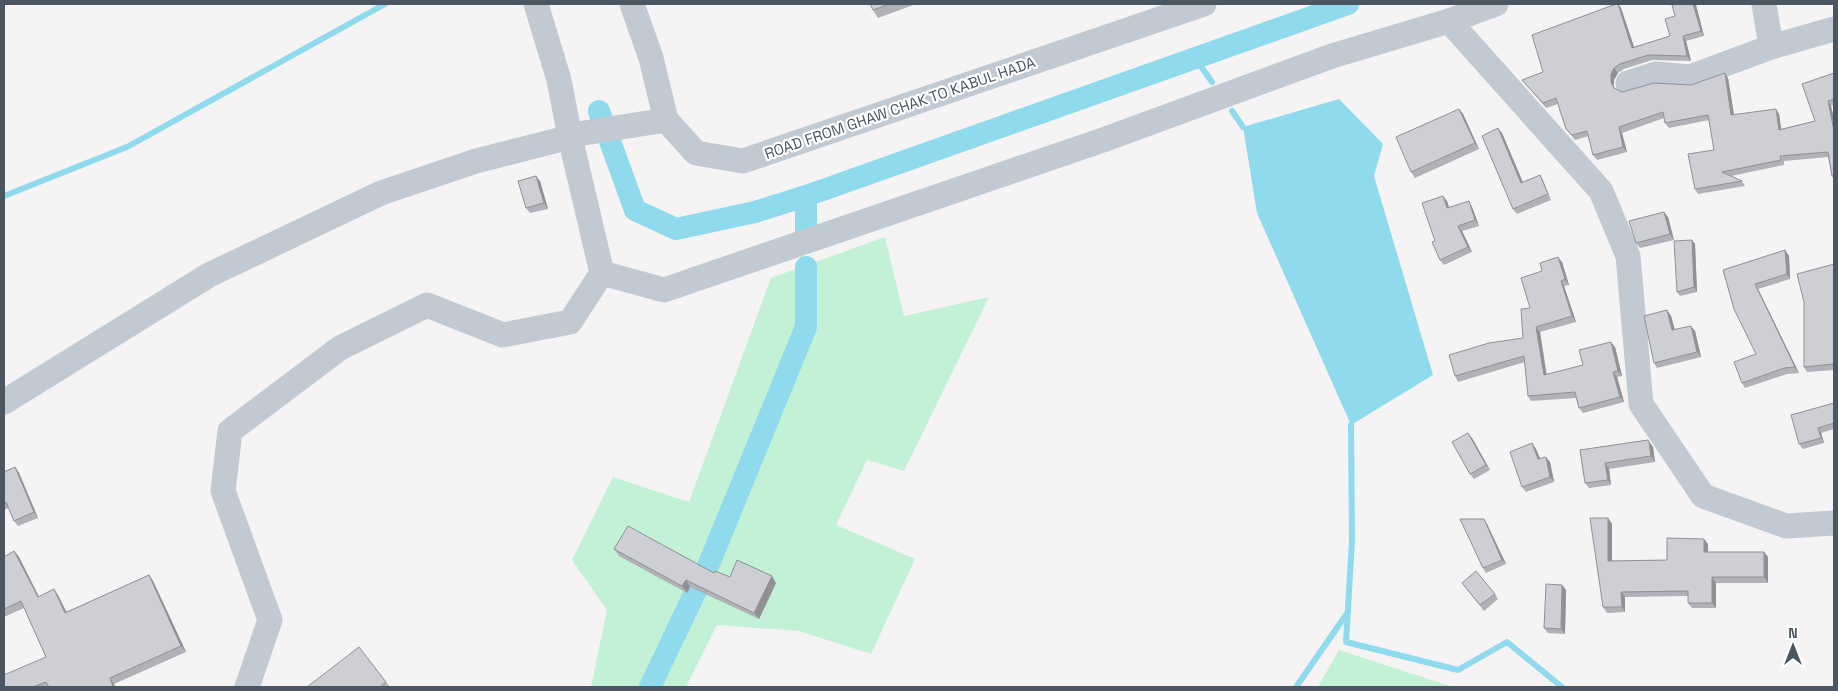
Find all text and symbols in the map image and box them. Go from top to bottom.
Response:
street label: ROAD FROM GHAW CHAK TO KABUL HADA [762,52,1038,163]
north arrow [1768,621,1818,671]
text: N [1788,624,1798,642]

